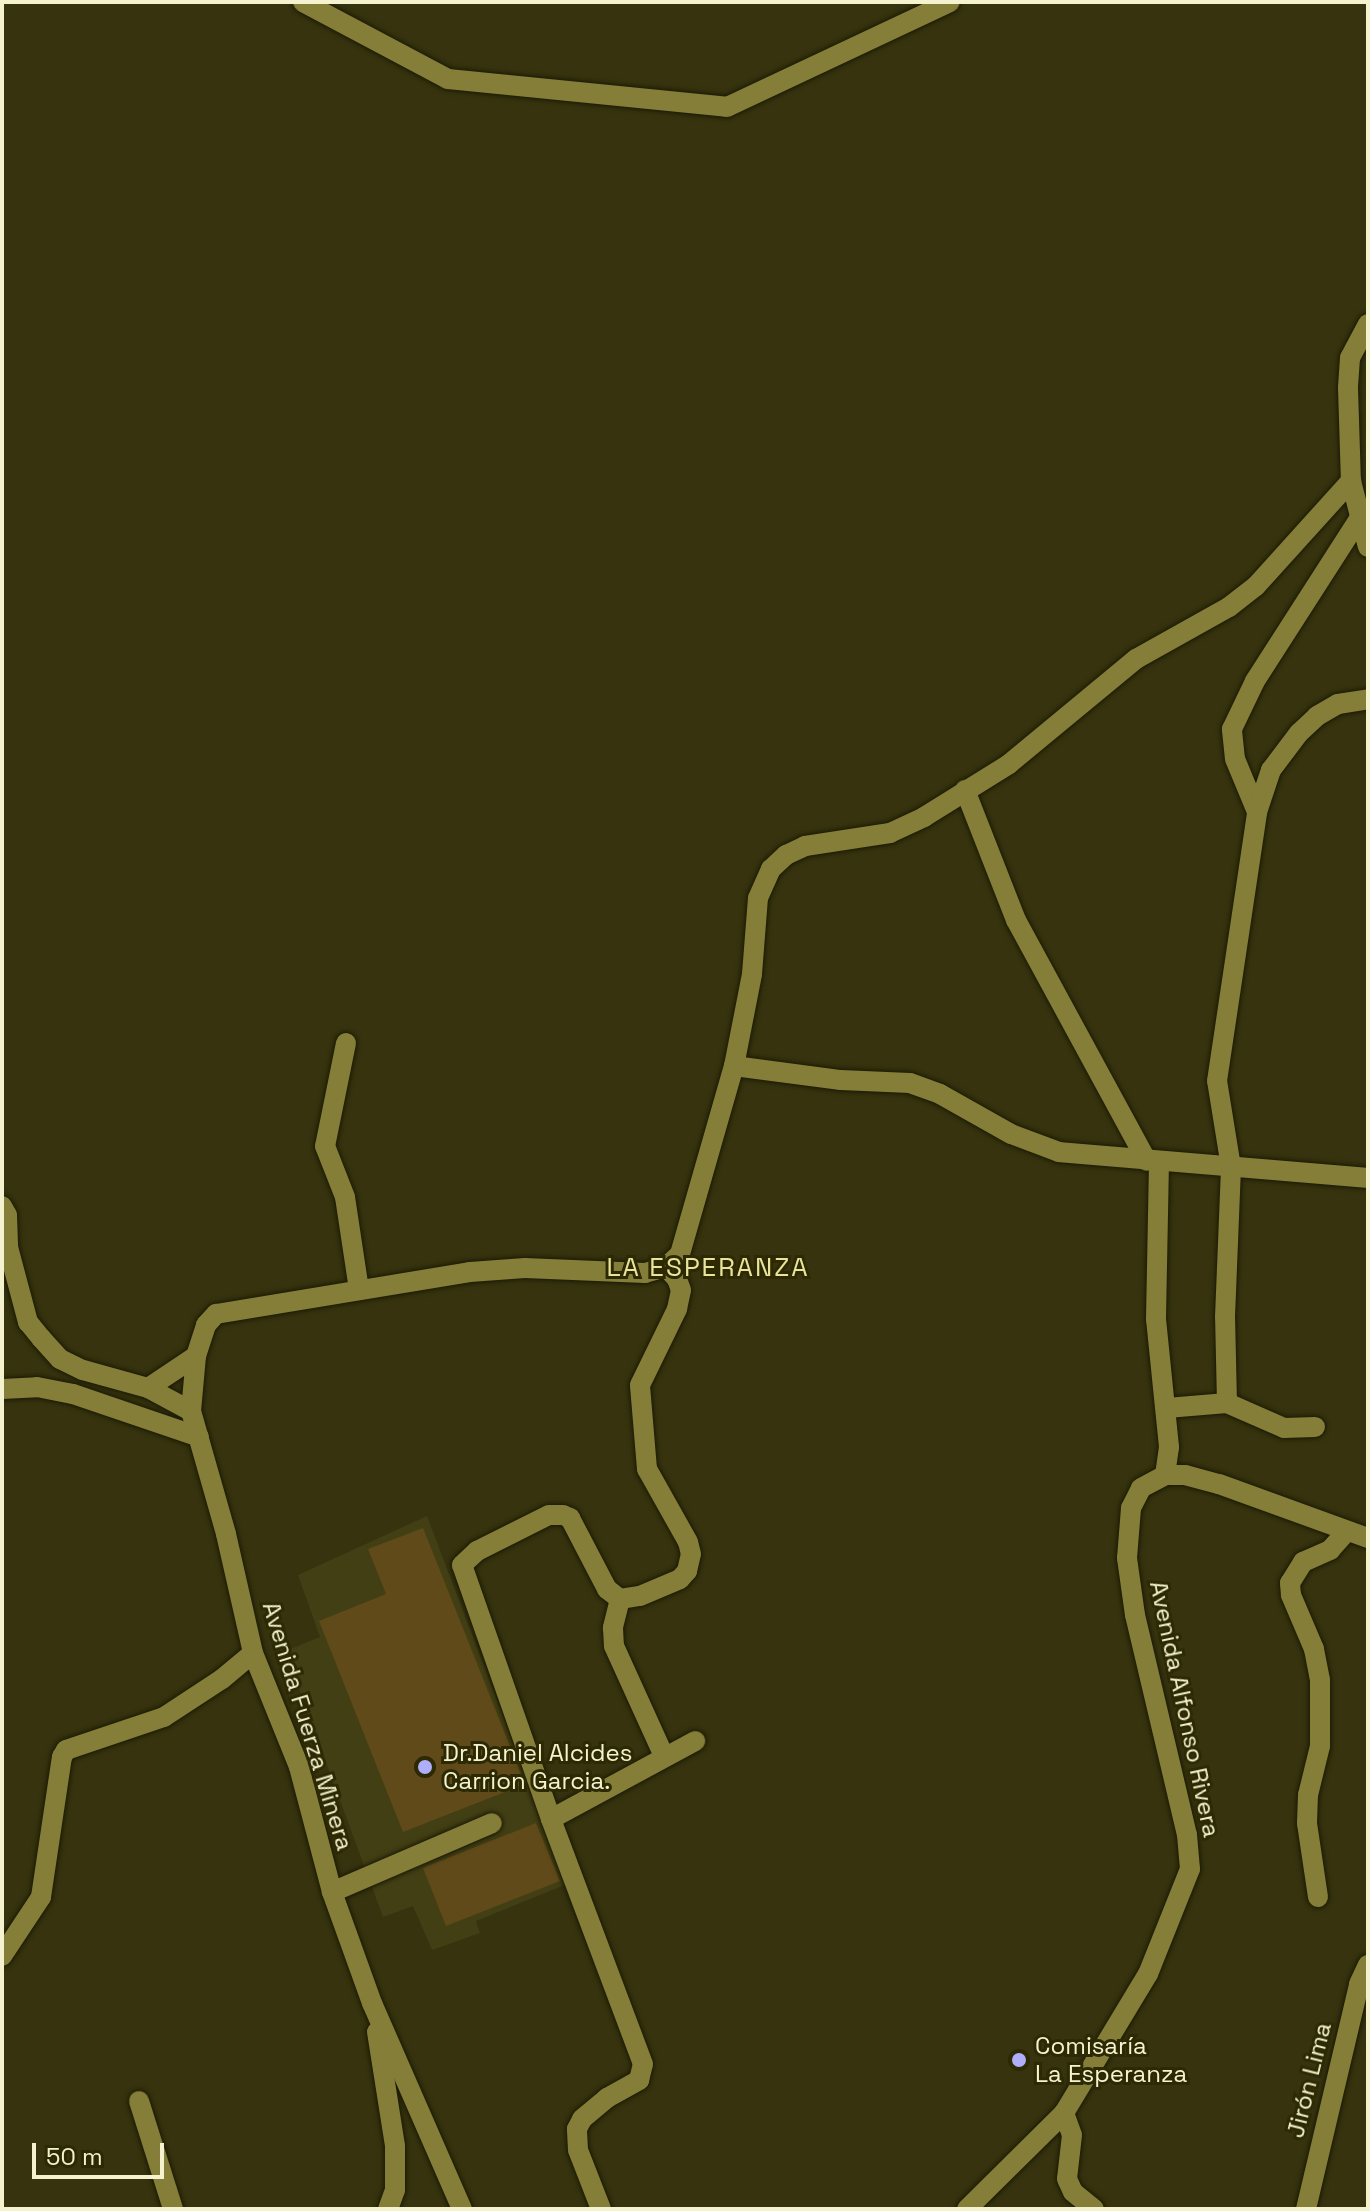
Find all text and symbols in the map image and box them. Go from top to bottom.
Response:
district label: LA ESPERANZA [606,1252,810,1284]
street label: Avenida Alfonso Rivera [1144,1578,1226,1840]
street label: Avenida Fuerza Minera [256,1598,360,1854]
place label: Dr.Daniel Alcides Carrion Garcia. [443,1739,633,1795]
marker: Dr.Daniel Alcides Carrion Garcia. [414,1756,436,1778]
street label: Jirón Lima [1281,2019,1337,2141]
place label: Comisaría La Esperanza [1035,2032,1187,2088]
marker: Comisaría La Esperanza [1010,2051,1028,2069]
scale bar [36,2127,168,2177]
text: 50 m [46,2141,103,2172]

